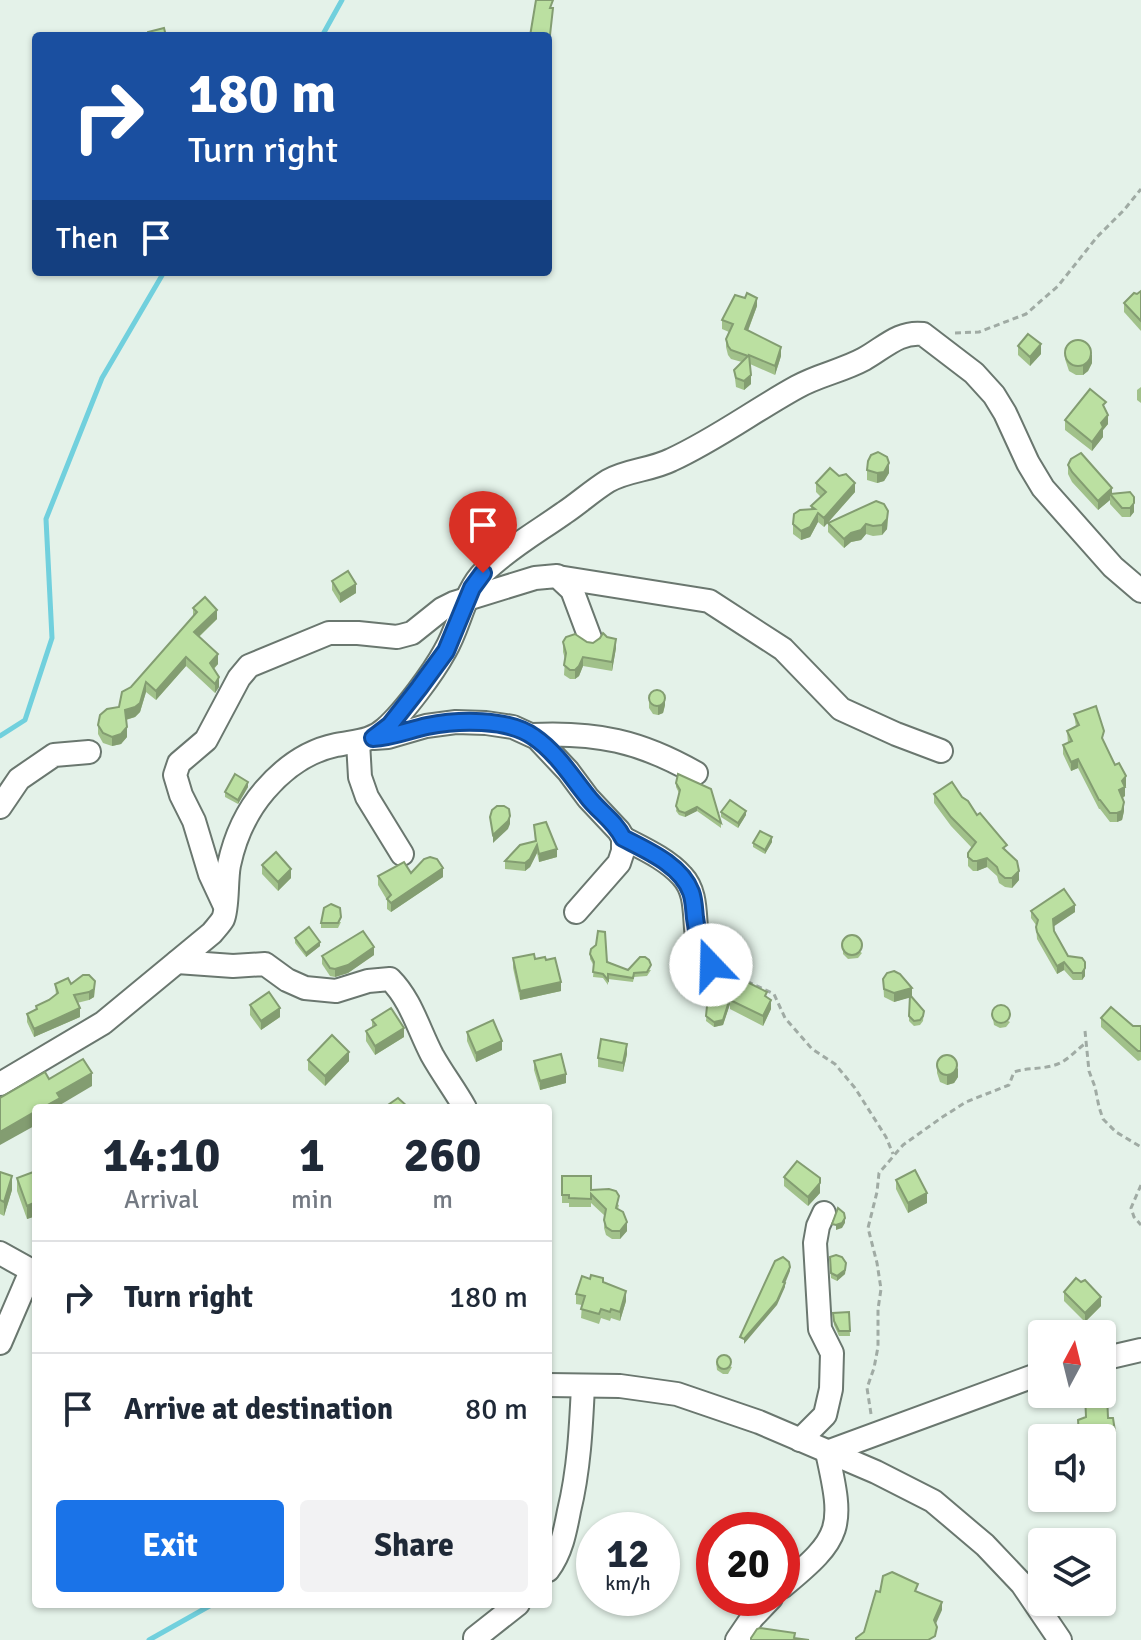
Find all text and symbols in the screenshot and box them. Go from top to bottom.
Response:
text: 180 m [188,59,336,128]
icon: right [56,64,160,168]
text: Turn right [188,128,338,173]
icon: arrive [134,216,178,260]
text: Then [56,220,118,257]
pin [449,491,517,573]
icon: arrive [461,503,505,547]
position arrow [669,923,753,1007]
text: 14:10 [103,1126,220,1185]
text: 1 [299,1126,325,1185]
text: 260 [404,1126,481,1185]
text: Arrival [124,1184,199,1216]
text: min [291,1184,333,1216]
text: m [432,1184,453,1216]
icon: right [56,1275,100,1319]
text: Turn right [124,1279,253,1316]
text: 180 m [449,1279,528,1316]
north arrow [1028,1320,1116,1408]
map controls [1028,1320,1116,1616]
icon: arrive [56,1387,100,1431]
text: Arrive at destination [124,1391,393,1428]
text: 80 m [465,1391,528,1428]
button: sound [1028,1424,1116,1512]
button: Exit [56,1500,284,1592]
button: Share [300,1500,528,1592]
speed limit sign: 20 [696,1512,800,1616]
button: layers [1028,1528,1116,1616]
text: 12 [606,1529,650,1579]
text: km/h [605,1571,651,1596]

